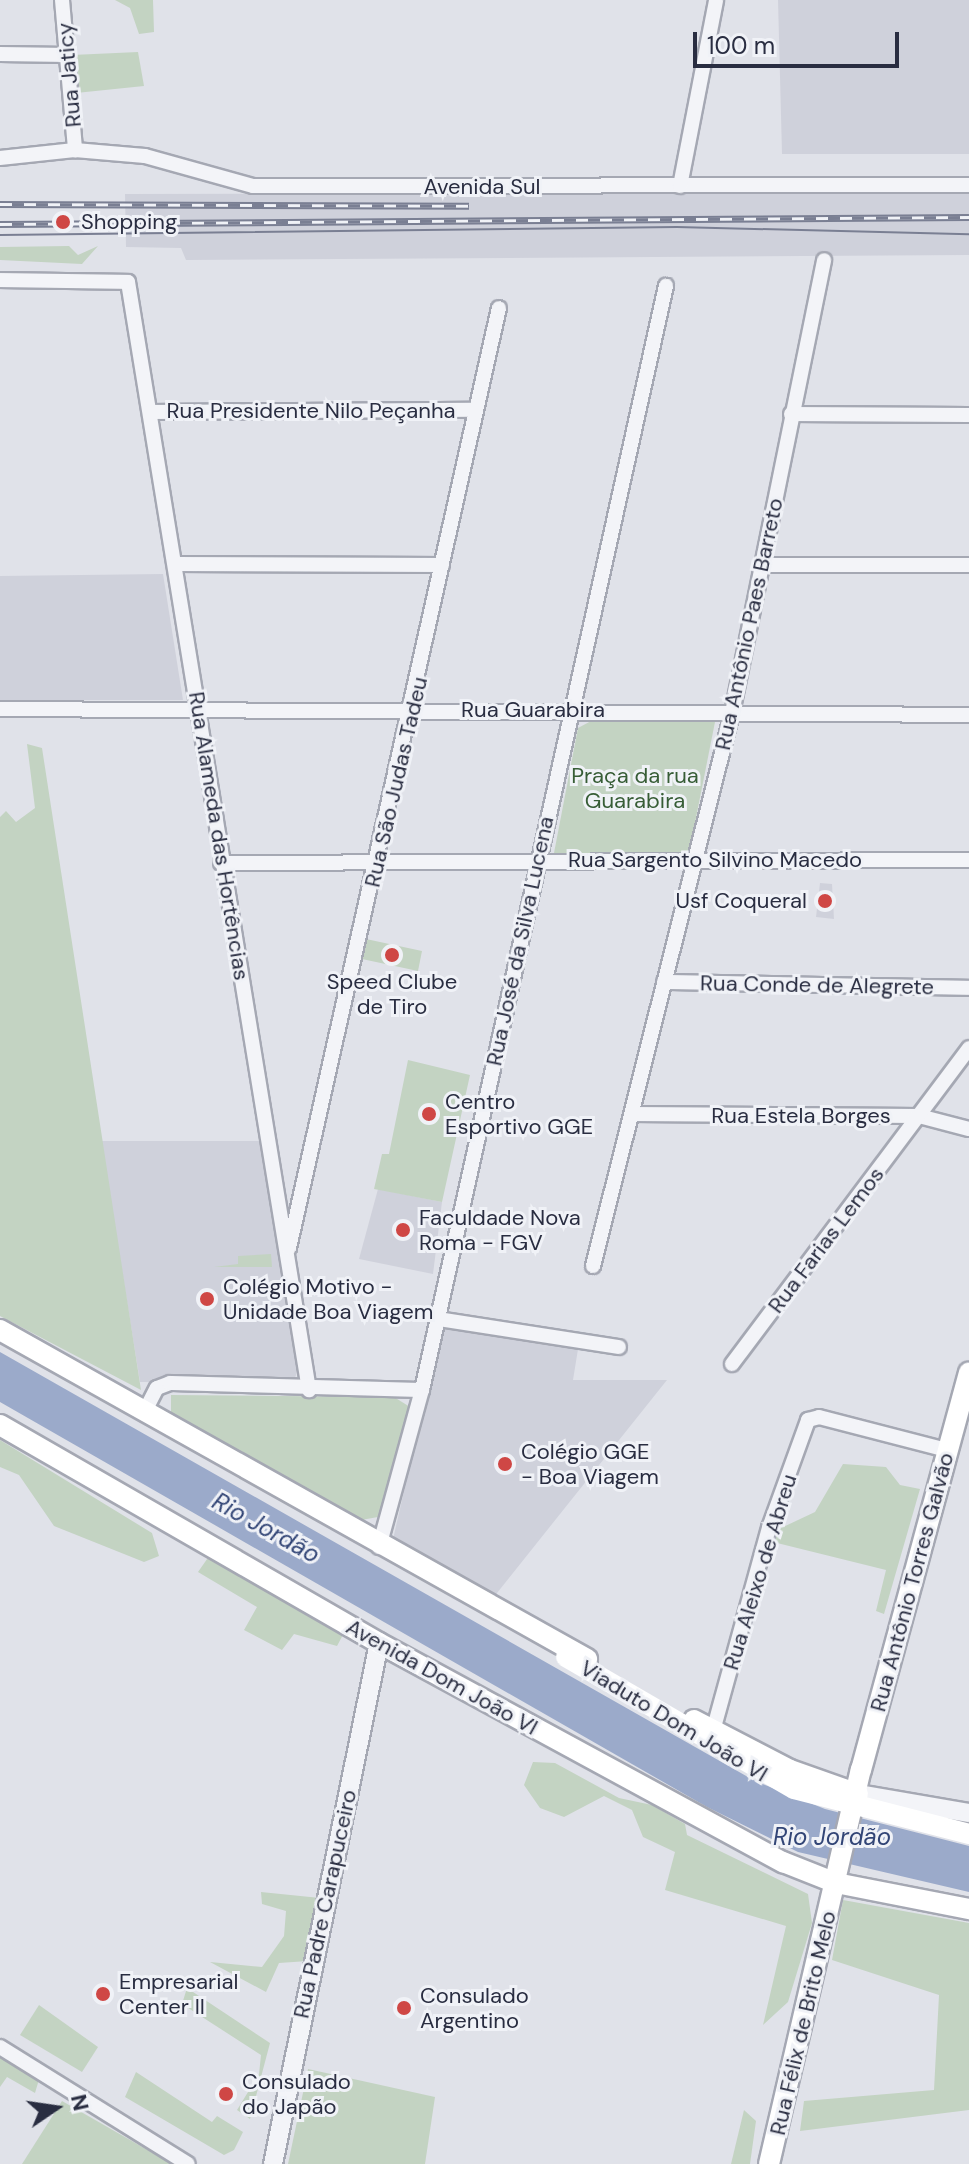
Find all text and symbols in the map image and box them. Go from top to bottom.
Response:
scale bar [697,16,903,66]
street label: Rua Jaticy [51,22,87,128]
text: 100 m [707,30,775,61]
street label: Avenida Sul [424,174,540,200]
place label: Shopping [81,209,177,235]
marker: Shopping [52,211,74,233]
street label: Rua Presidente Nilo Peçanha [166,398,456,424]
street label: Rua Antônio Paes Barreto [709,496,789,752]
street label: Rua São Judas Tadeu [359,674,433,890]
street label: Rua Alameda das Hortências [183,690,255,982]
street label: Rua Guarabira [461,697,605,723]
park label: Praça da rua Guarabira [571,762,699,814]
street label: Rua José da Silva Lucena [481,814,559,1068]
street label: Rua Sargento Silvino Macedo [568,847,862,873]
place label: Usf Coqueral [675,888,807,914]
marker: Usf Coqueral [814,890,836,912]
marker: Speed Clube de Tiro [383,946,401,964]
place label: Speed Clube de Tiro [327,968,457,1020]
street label: Rua Conde de Alegrete [700,970,934,1000]
place label: Centro Esportivo GGE [445,1088,593,1140]
street label: Rua Estela Borges [711,1103,891,1129]
marker: Centro Esportivo GGE [420,1105,438,1123]
street label: Rua Farias Lemos [762,1162,890,1318]
place label: Faculdade Nova Roma - FGV [419,1204,581,1256]
marker: Faculdade Nova Roma - FGV [394,1221,412,1239]
place label: Colégio Motivo - Unidade Boa Viagem [223,1273,433,1324]
marker: Colégio Motivo - Unidade Boa Viagem [198,1290,216,1308]
place label: Colégio GGE - Boa Viagem [521,1438,659,1490]
street label: Rua Antônio Torres Galvão [865,1450,959,1714]
marker: Colégio GGE - Boa Viagem [496,1455,514,1473]
street label: Rua Aleixo de Abreu [718,1471,802,1673]
water label: Rio Jordão [207,1487,325,1569]
street label: Avenida Dom João VI [342,1613,542,1741]
street label: Viaduto Dom João VI [575,1655,773,1787]
street label: Rua Padre Carapuceiro [288,1787,362,2021]
water label: Rio Jordão [773,1823,891,1851]
street label: Rua Félix de Brito Melo [764,1908,842,2138]
place label: Empresarial Center II [119,1968,238,2020]
place label: Consulado Argentino [420,1982,529,2034]
marker: Empresarial Center II [94,1985,112,2003]
marker: Consulado Argentino [395,1999,413,2017]
north arrow [16,2068,96,2148]
place label: Consulado do Japão [242,2068,351,2120]
marker: Consulado do Japão [217,2085,235,2103]
text: N [64,2091,96,2114]

